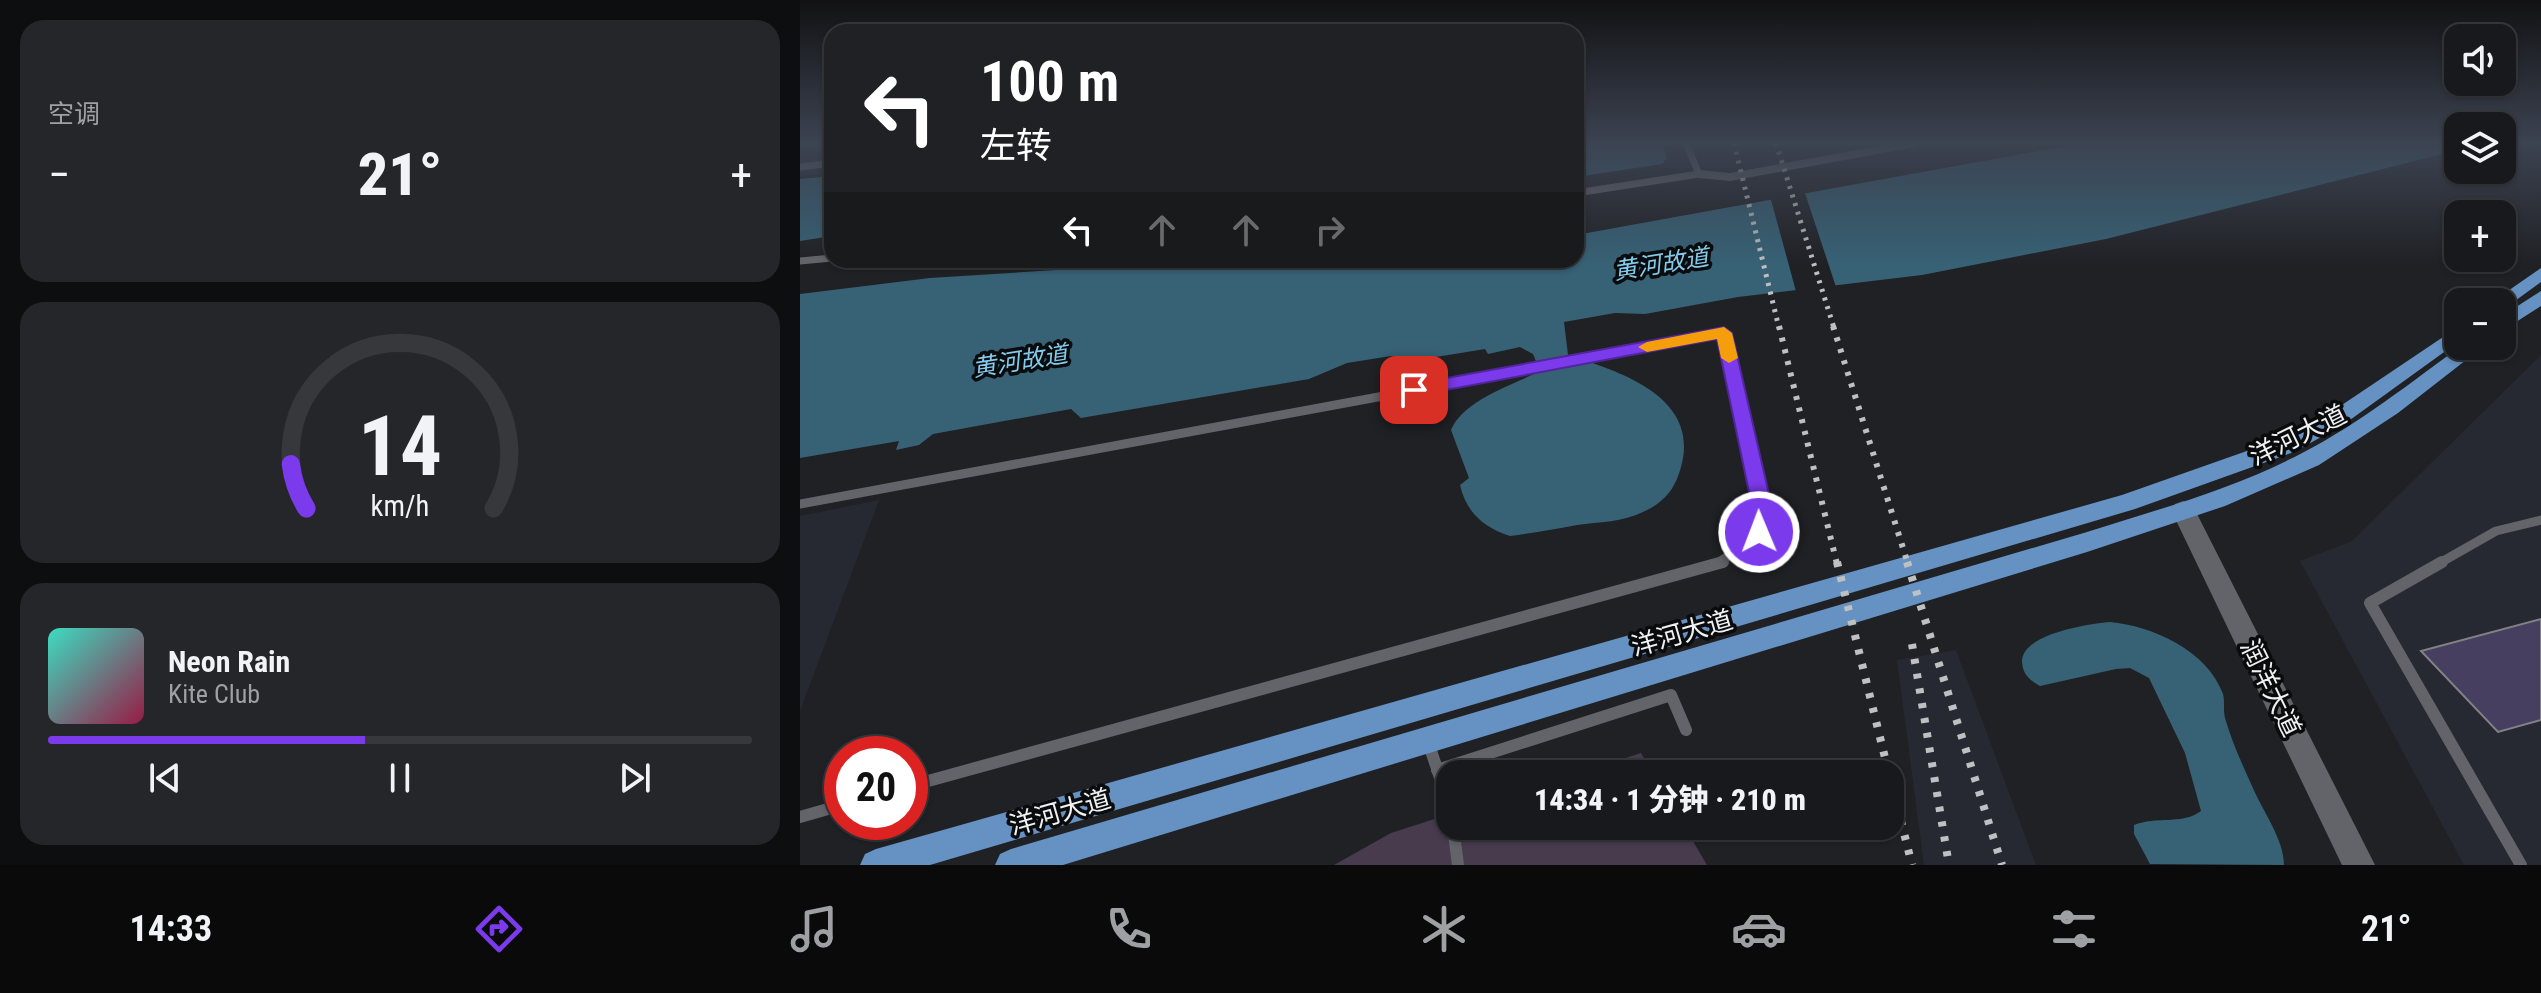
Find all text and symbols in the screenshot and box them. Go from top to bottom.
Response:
map controls [2444,24,2516,360]
button: sound [2444,24,2516,96]
text: 100 m [980,49,1119,115]
icon: left [848,56,952,160]
text: 空调 [48,99,100,129]
button: layers [2444,112,2516,184]
text: 左转 [980,125,1052,167]
text: 21° [358,139,442,210]
text: − [48,149,70,201]
text: + [730,149,752,201]
button: + [2444,200,2516,272]
icon: left [1056,208,1100,252]
icon: ahead [1140,208,1184,252]
icon: ahead [1224,208,1268,252]
icon: right [1308,208,1352,252]
water label: 黄河故道 [1611,242,1714,285]
button: − [2444,288,2516,360]
water label: 黄河故道 [970,339,1073,382]
pin [1380,356,1448,424]
icon: arrive [1392,368,1436,412]
text: 14 [358,397,442,494]
street label: 洋河大道 [2245,399,2351,471]
text: km/h [371,489,429,523]
position arrow [1717,490,1801,574]
street label: 洋河大道 [1628,604,1736,662]
street label: 润洋大道 [2235,635,2307,741]
text: Neon Rain [168,644,290,679]
text: Kite Club [168,679,260,709]
speed limit sign: 20 [824,736,928,840]
icon: previous [143,756,187,800]
icon: pause [378,756,422,800]
icon: next [613,756,657,800]
text: 14:34 · 1 分钟 · 210 m [1534,782,1806,817]
street label: 洋河大道 [1006,783,1114,841]
icon: directions [471,901,527,957]
icon: music [786,901,842,957]
icon: phone [1101,901,1157,957]
icon: climate [1416,901,1472,957]
icon: car [1731,901,1787,957]
icon: filters [2046,901,2102,957]
text: 14:33 [129,908,212,950]
text: 21° [2361,908,2411,950]

